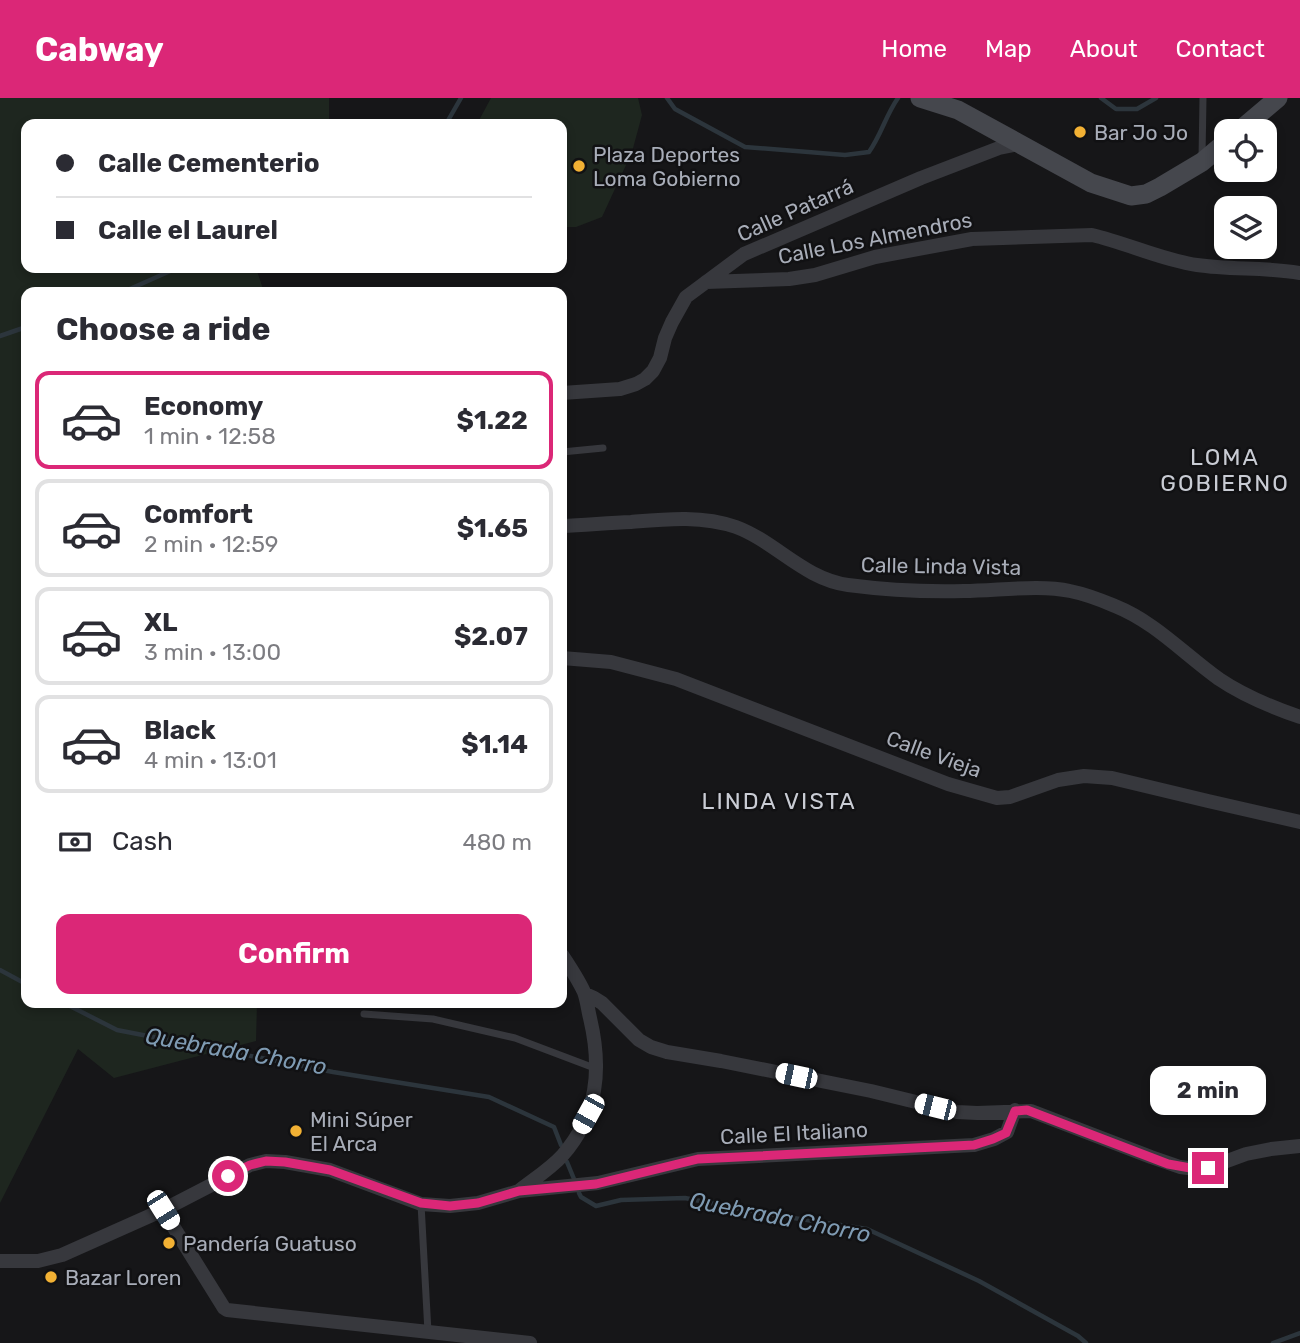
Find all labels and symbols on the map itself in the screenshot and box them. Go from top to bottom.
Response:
place label: Bar Jo Jo [1094,120,1188,145]
marker: Bar Jo Jo [1072,124,1088,140]
place label: Plaza Deportes Loma Gobierno [593,142,741,191]
marker: Plaza Deportes Loma Gobierno [571,158,587,174]
street label: Calle Patarrá [733,173,857,247]
street label: Calle Los Almendros [776,207,974,269]
district label: LOMA GOBIERNO [1160,443,1290,497]
street label: Calle Linda Vista [861,552,1021,580]
street label: Calle Vieja [883,725,985,783]
district label: LINDA VISTA [701,787,857,815]
water label: Quebrada Chorro [143,1021,329,1081]
car [774,1061,819,1091]
callout: 2 min [1150,1066,1266,1116]
car [569,1091,608,1137]
car [913,1092,958,1122]
place label: Mini Súper El Arca [310,1107,413,1156]
street label: Calle El Italiano [720,1117,868,1149]
marker: Mini Súper El Arca [288,1123,304,1139]
route end [1192,1152,1224,1184]
route start [212,1160,244,1192]
water label: Quebrada Chorro [687,1186,873,1248]
car [143,1187,184,1233]
place label: Pandería Guatuso [183,1231,357,1256]
marker: Pandería Guatuso [161,1235,177,1251]
place label: Bazar Loren [65,1265,181,1290]
marker: Bazar Loren [43,1269,59,1285]

